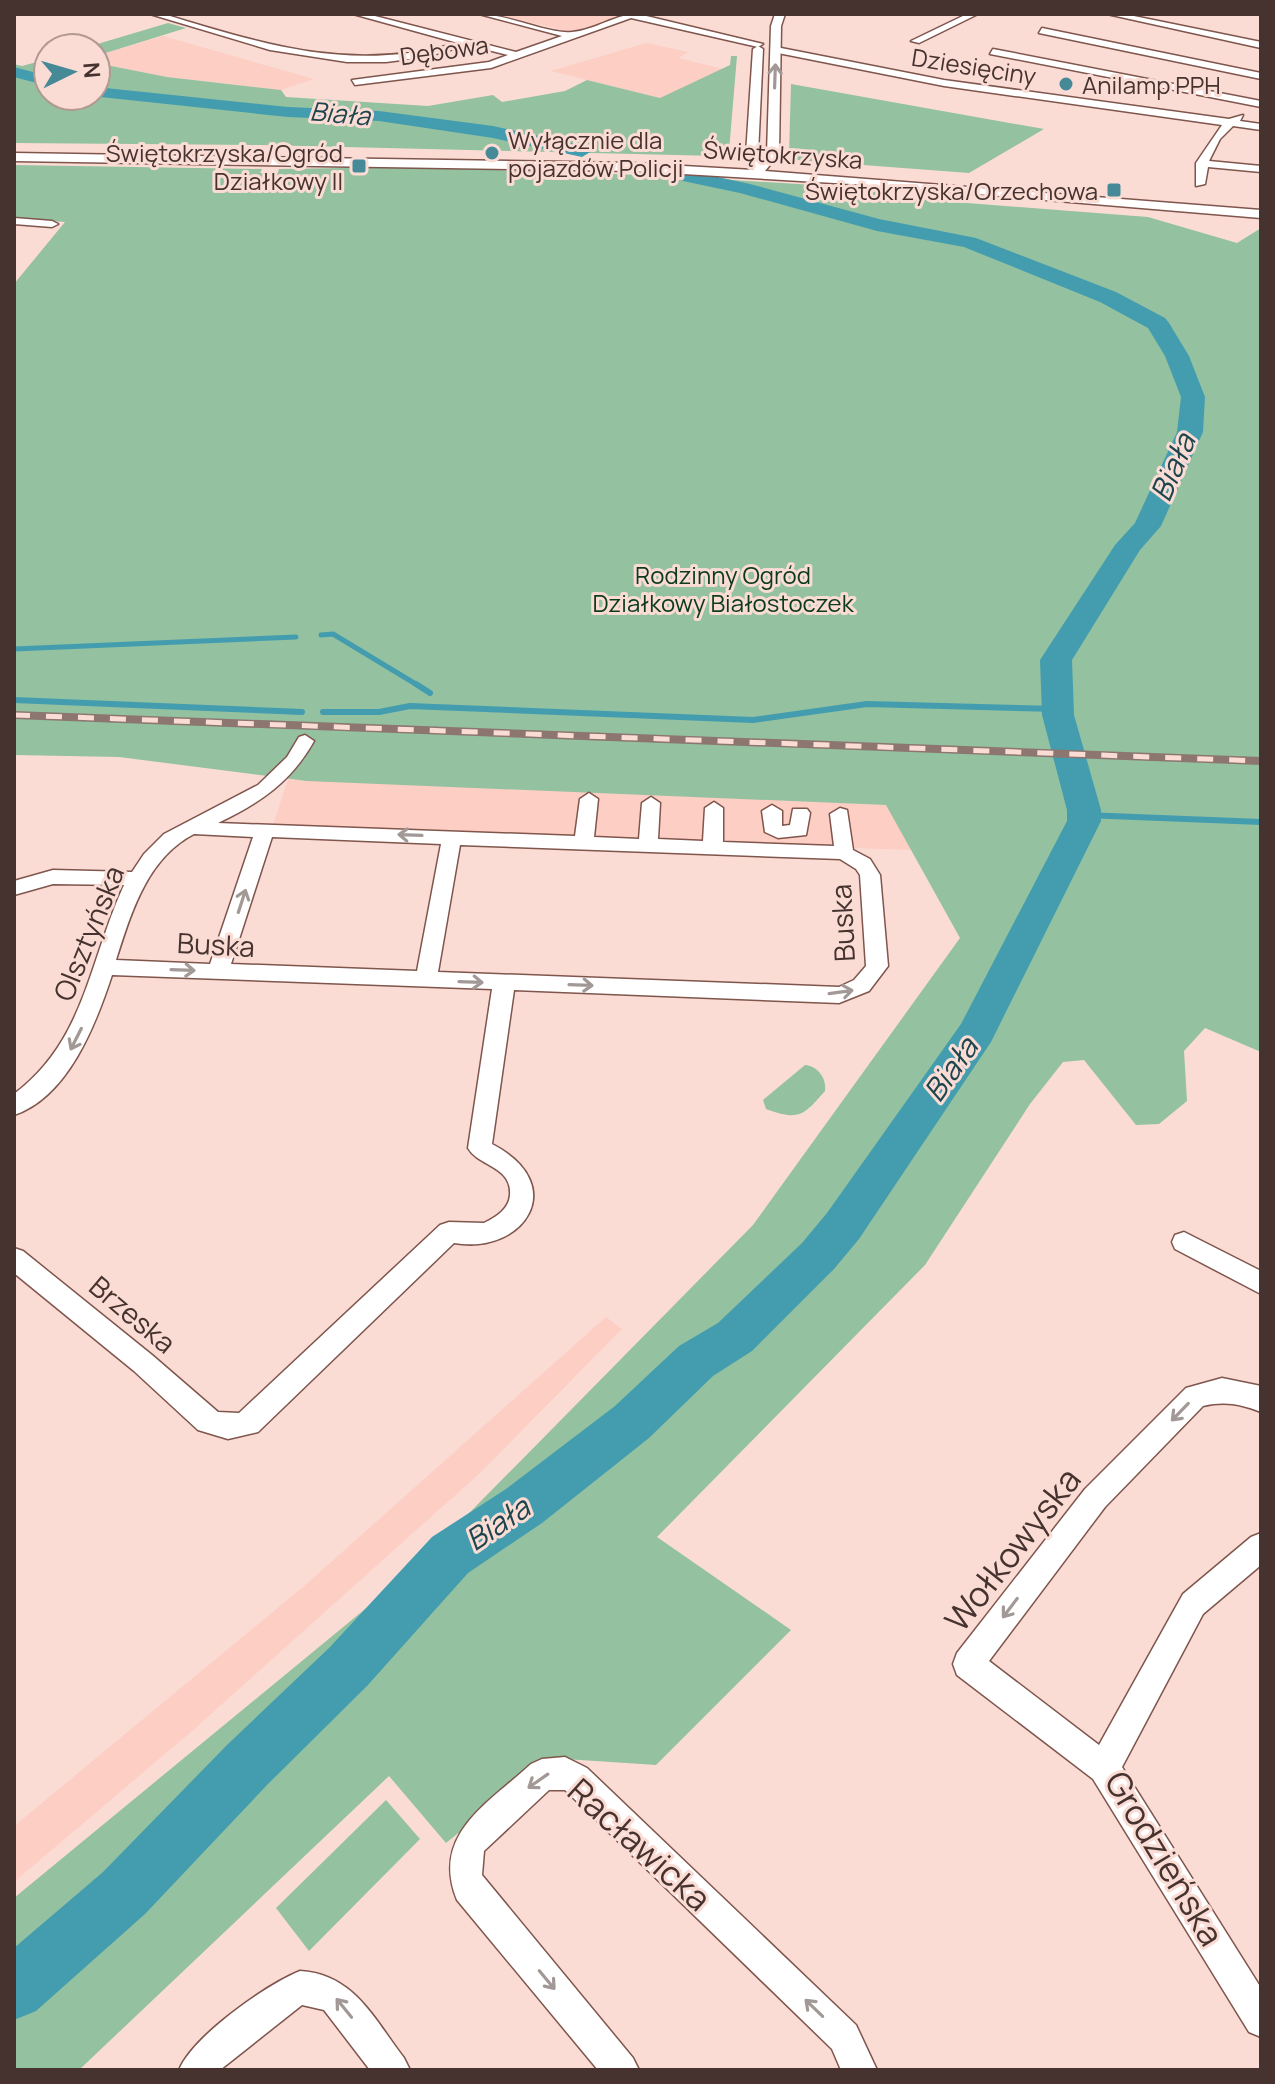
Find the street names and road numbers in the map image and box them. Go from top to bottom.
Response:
street label: Dębowa [398,27,490,73]
street label: Dziesięciny [909,40,1039,92]
street label: Świętokrzyska [702,132,864,176]
street label: Olsztyńska [44,860,132,1006]
street label: Buska [821,883,863,963]
street label: Buska [176,923,256,965]
street label: Brzeska [82,1267,184,1361]
street label: Wołkowyska [934,1458,1090,1640]
street label: Grodzieńska [1095,1762,1235,1954]
street label: Racławicka [559,1768,721,1920]

